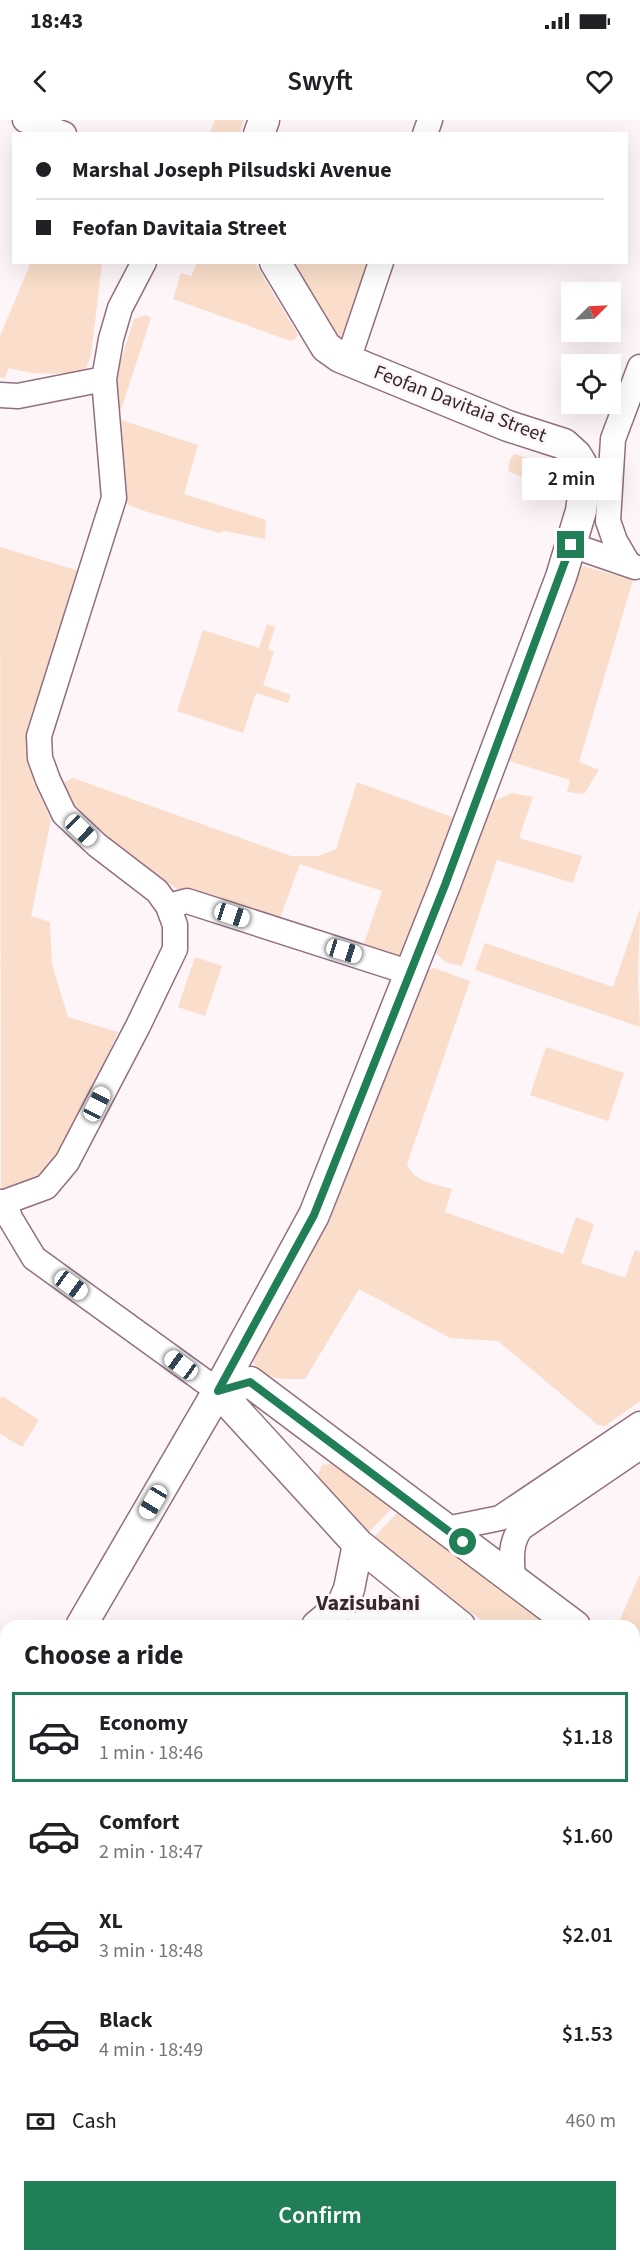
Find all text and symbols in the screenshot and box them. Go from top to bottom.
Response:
text: 18:43 [30,5,83,37]
text: Swyft [287,62,353,101]
icon: back [24,65,57,98]
icon: heart [583,65,616,98]
text: Marshal Joseph Pilsudski Avenue [72,154,392,186]
text: Feofan Davitaia Street [72,212,287,244]
north arrow [561,282,621,342]
map controls [561,282,621,414]
button: locate [561,354,621,414]
street label: Feofan Davitaia Street [370,358,551,450]
callout: 2 min [522,458,620,500]
text: 2 min [548,465,595,493]
route end [557,531,584,558]
car [62,811,100,849]
car [212,901,252,929]
car [324,937,364,965]
car [81,1084,113,1124]
car [51,1267,91,1303]
car [161,1347,201,1383]
car [136,1482,170,1522]
route start [449,1528,476,1555]
district label: Vazisubani [315,1587,420,1619]
text: Choose a ride [24,1636,184,1675]
text: Economy [99,1707,188,1739]
icon: car [27,1710,81,1764]
text: $1.18 [562,1721,613,1753]
text: 1 min · 18:46 [99,1739,203,1767]
text: Comfort [99,1806,180,1838]
icon: car [27,1809,81,1863]
text: $1.60 [562,1820,613,1852]
text: 2 min · 18:47 [99,1838,203,1866]
text: XL [99,1905,123,1937]
icon: car [27,1908,81,1962]
text: $2.01 [562,1919,613,1951]
text: 3 min · 18:48 [99,1937,203,1965]
text: Black [99,2004,153,2036]
icon: car [27,2007,81,2061]
text: $1.53 [562,2018,613,2050]
text: 4 min · 18:49 [99,2036,203,2064]
icon: cash [24,2105,57,2138]
text: Cash [72,2105,117,2137]
text: 460 m [566,2107,616,2135]
button: Confirm [24,2181,616,2250]

